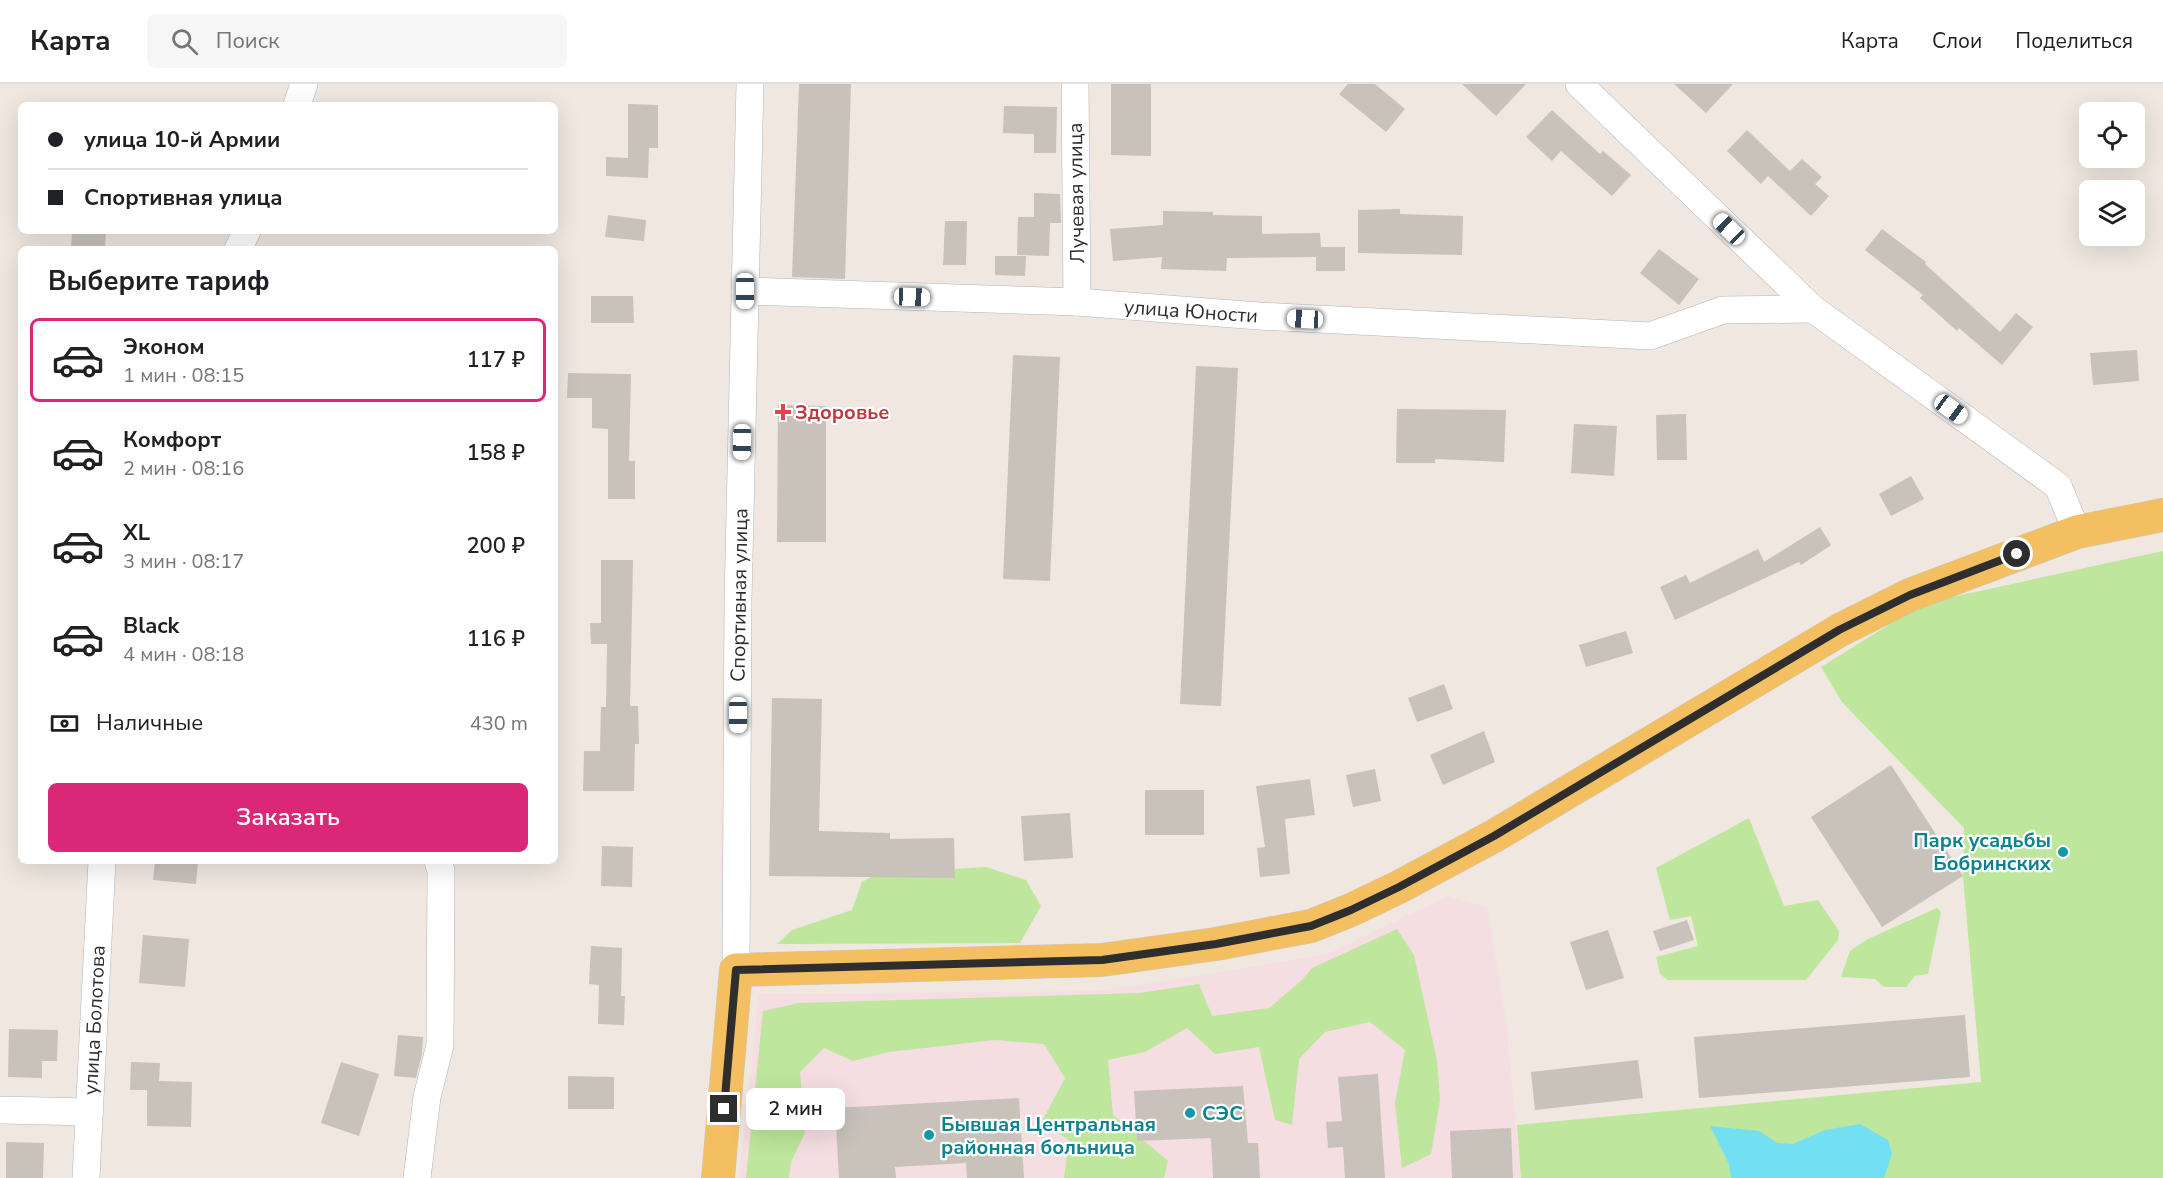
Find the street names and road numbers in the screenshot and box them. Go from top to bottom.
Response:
street label: Лучевая улица [1062,122,1091,264]
street label: улица Юности [1123,293,1259,330]
street label: Спортивная улица [724,508,755,682]
street label: улица Болотова [77,944,112,1096]

